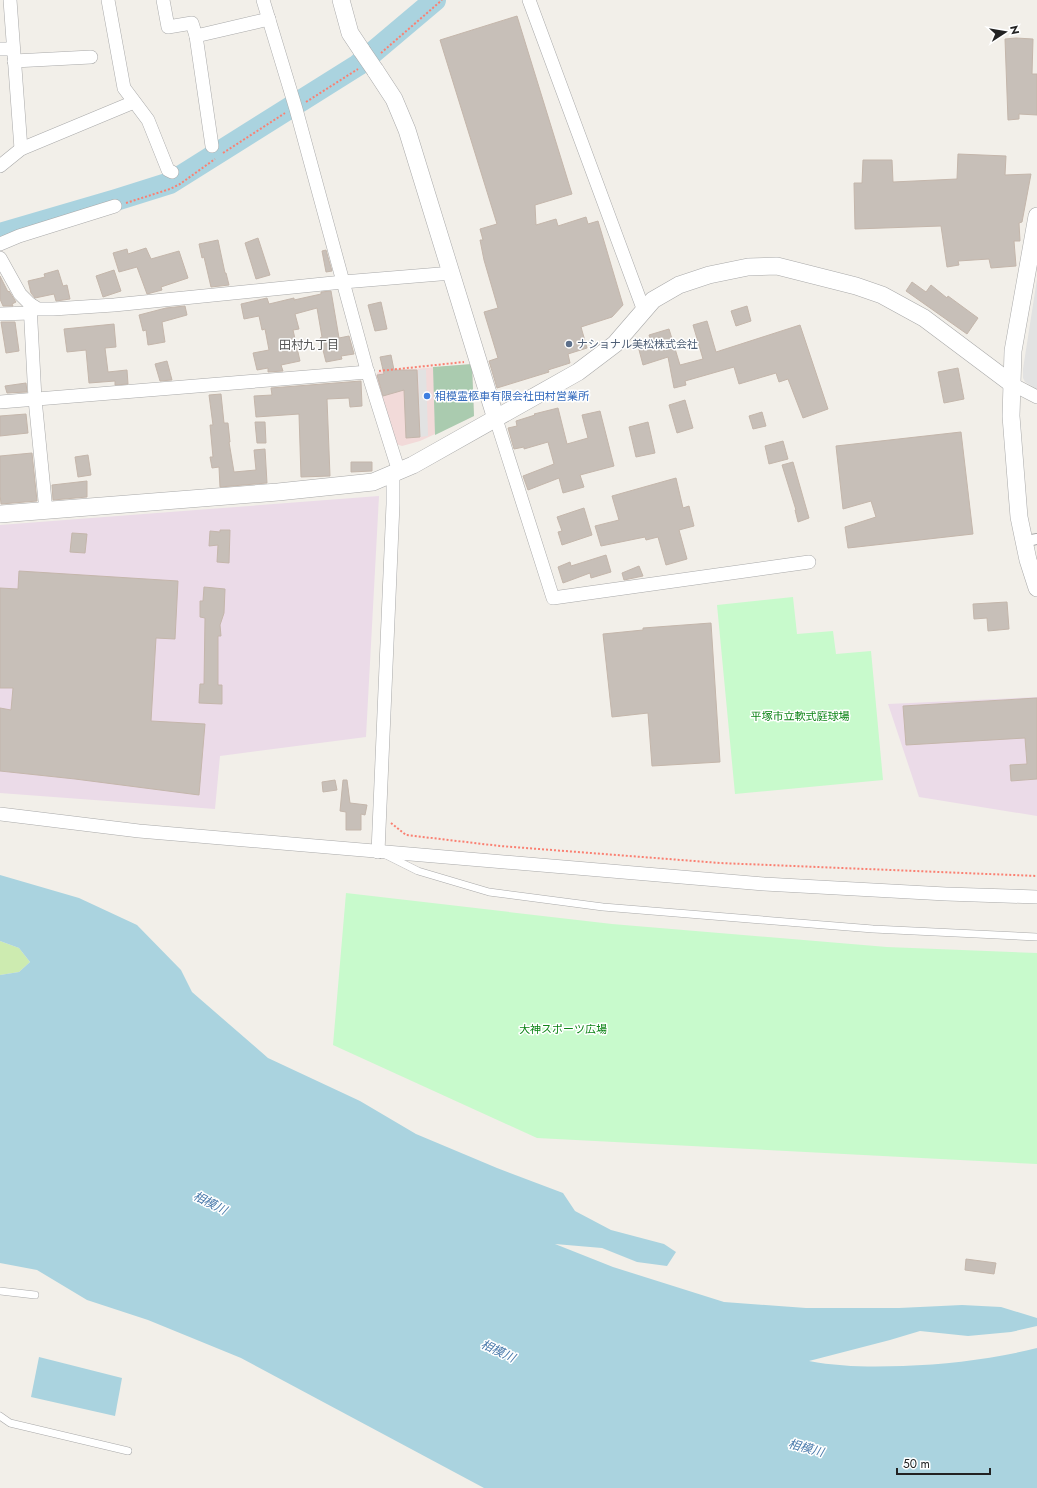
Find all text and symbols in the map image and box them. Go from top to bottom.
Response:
north arrow [985,12,1025,52]
text: N [1006,24,1024,36]
district label: 田村九丁目 [279,336,339,354]
place label: ナショナル美松株式会社 [577,336,698,352]
marker: ナショナル美松株式会社 [564,339,574,349]
place label: 相模霊柩車有限会社田村営業所 [435,388,590,404]
marker: 相模霊柩車有限会社田村営業所 [422,391,432,401]
park label: 平塚市立軟式庭球場 [751,708,850,724]
park label: 大神スポーツ広場 [519,1021,607,1037]
water label: 相模川 [190,1187,232,1220]
water label: 相模川 [478,1335,520,1368]
water label: 相模川 [786,1435,828,1462]
scale bar [897,1450,990,1476]
text: 50 m [903,1455,930,1473]

